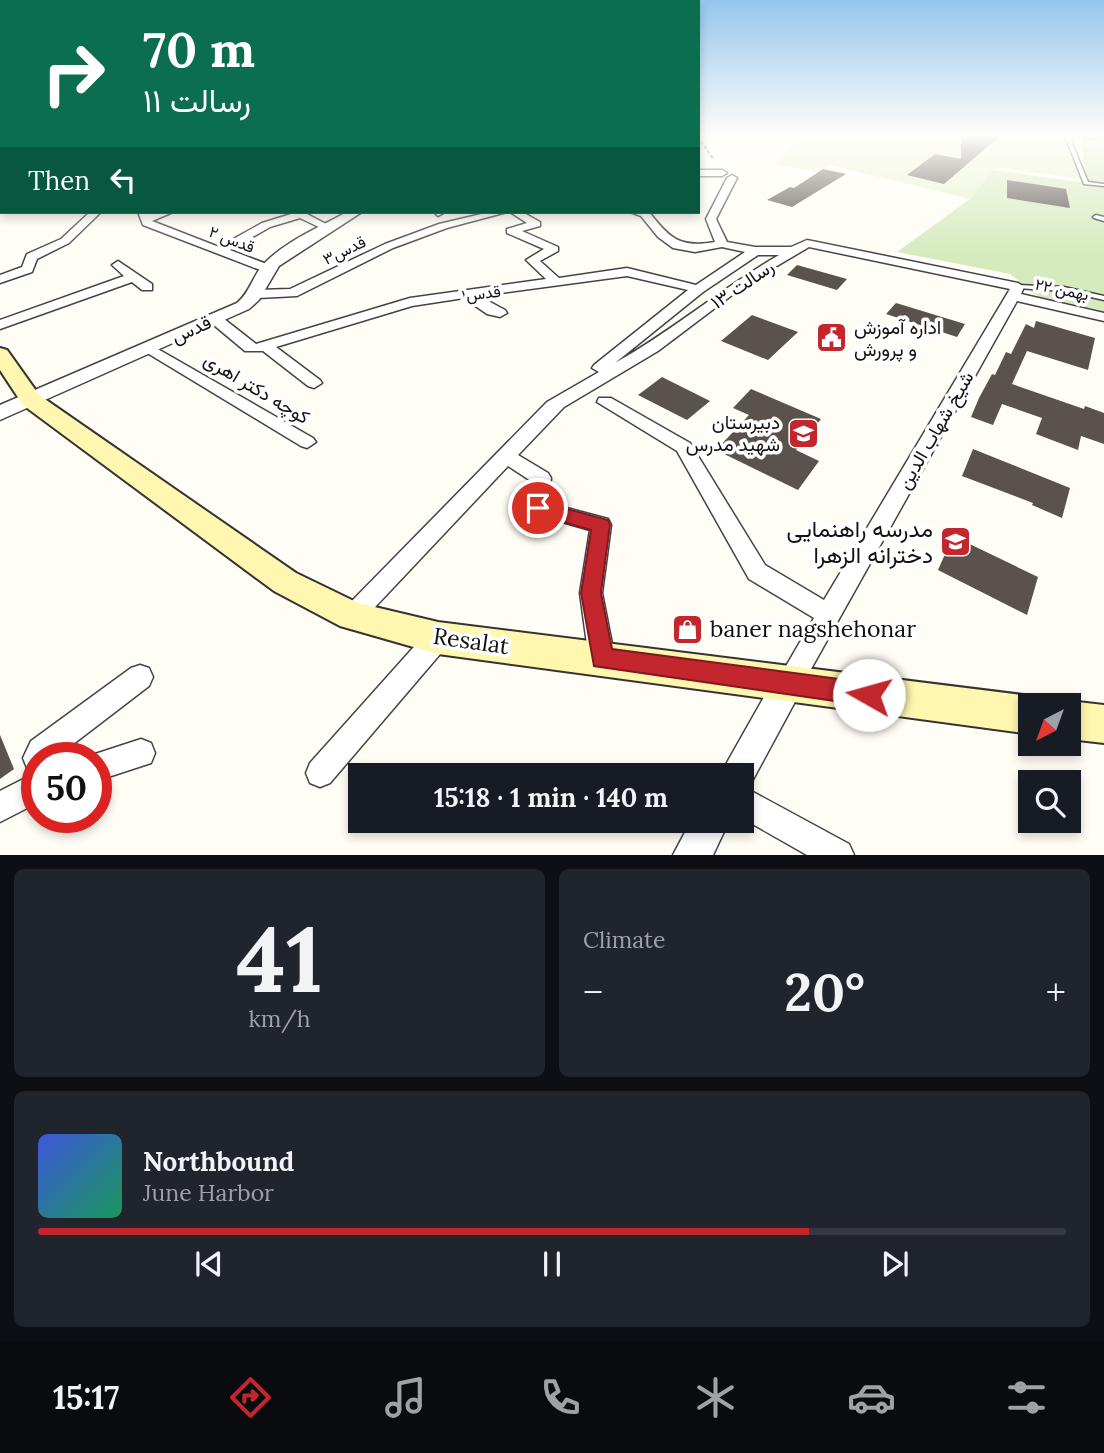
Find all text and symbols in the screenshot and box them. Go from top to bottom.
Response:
text: 70 m [143,18,255,80]
icon: right [28,28,119,119]
text: رسالت ۱۱ [143,80,251,121]
icon: left [104,161,142,199]
text: Then [28,164,90,197]
street label: قدس ۲ [206,221,258,258]
street label: قدس۳ [319,231,369,270]
street label: رسالت ۱۳ [706,254,778,314]
street label: ۲۲ بهمن [1033,274,1091,305]
street label: قدس۱ [460,281,502,306]
street label: قدس [167,310,215,348]
place label: اداره آموزش و پرورش [854,315,941,363]
public building icon: اداره آموزش و پرورش [814,321,848,355]
street label: کوچه دکتر اهری [199,347,314,431]
street label: شیخ شهاب الدین [892,367,980,494]
place label: دبیرستان شهید مدرس [686,410,780,456]
school or university icon: دبیرستان شهید مدرس [786,416,820,450]
pin [508,478,568,538]
icon: arrive [519,489,557,527]
place label: مدرسه راهنمایی دخترانه الزهرا [787,514,933,570]
school or university icon: مدرسه راهنمایی دخترانه الزهرا [939,525,973,559]
shop icon: baner nagshehonar [670,612,704,646]
place label: baner nagshehonar [710,614,916,643]
street label: Resalat [431,621,511,660]
position arrow [832,658,906,732]
north arrow [1018,693,1082,756]
map controls [1018,693,1081,833]
speed limit sign: 50 [21,742,112,833]
button: search [1018,770,1081,833]
text: 15:18 · 1 min · 140 m [434,781,668,814]
text: 41 [236,900,323,1017]
text: Climate [583,925,665,954]
text: 20° [784,959,865,1025]
text: − [583,968,603,1016]
text: + [1046,968,1066,1016]
text: km/h [248,1004,311,1033]
text: Northbound [143,1145,294,1178]
text: June Harbor [143,1178,274,1207]
icon: previous [190,1245,228,1283]
icon: pause [533,1245,571,1283]
icon: next [876,1245,914,1283]
icon: directions [226,1373,275,1422]
icon: music [381,1373,430,1422]
icon: phone [536,1373,585,1422]
icon: climate [691,1373,740,1422]
icon: car [847,1373,896,1422]
icon: filters [1002,1373,1051,1422]
text: 15:17 [53,1377,119,1418]

